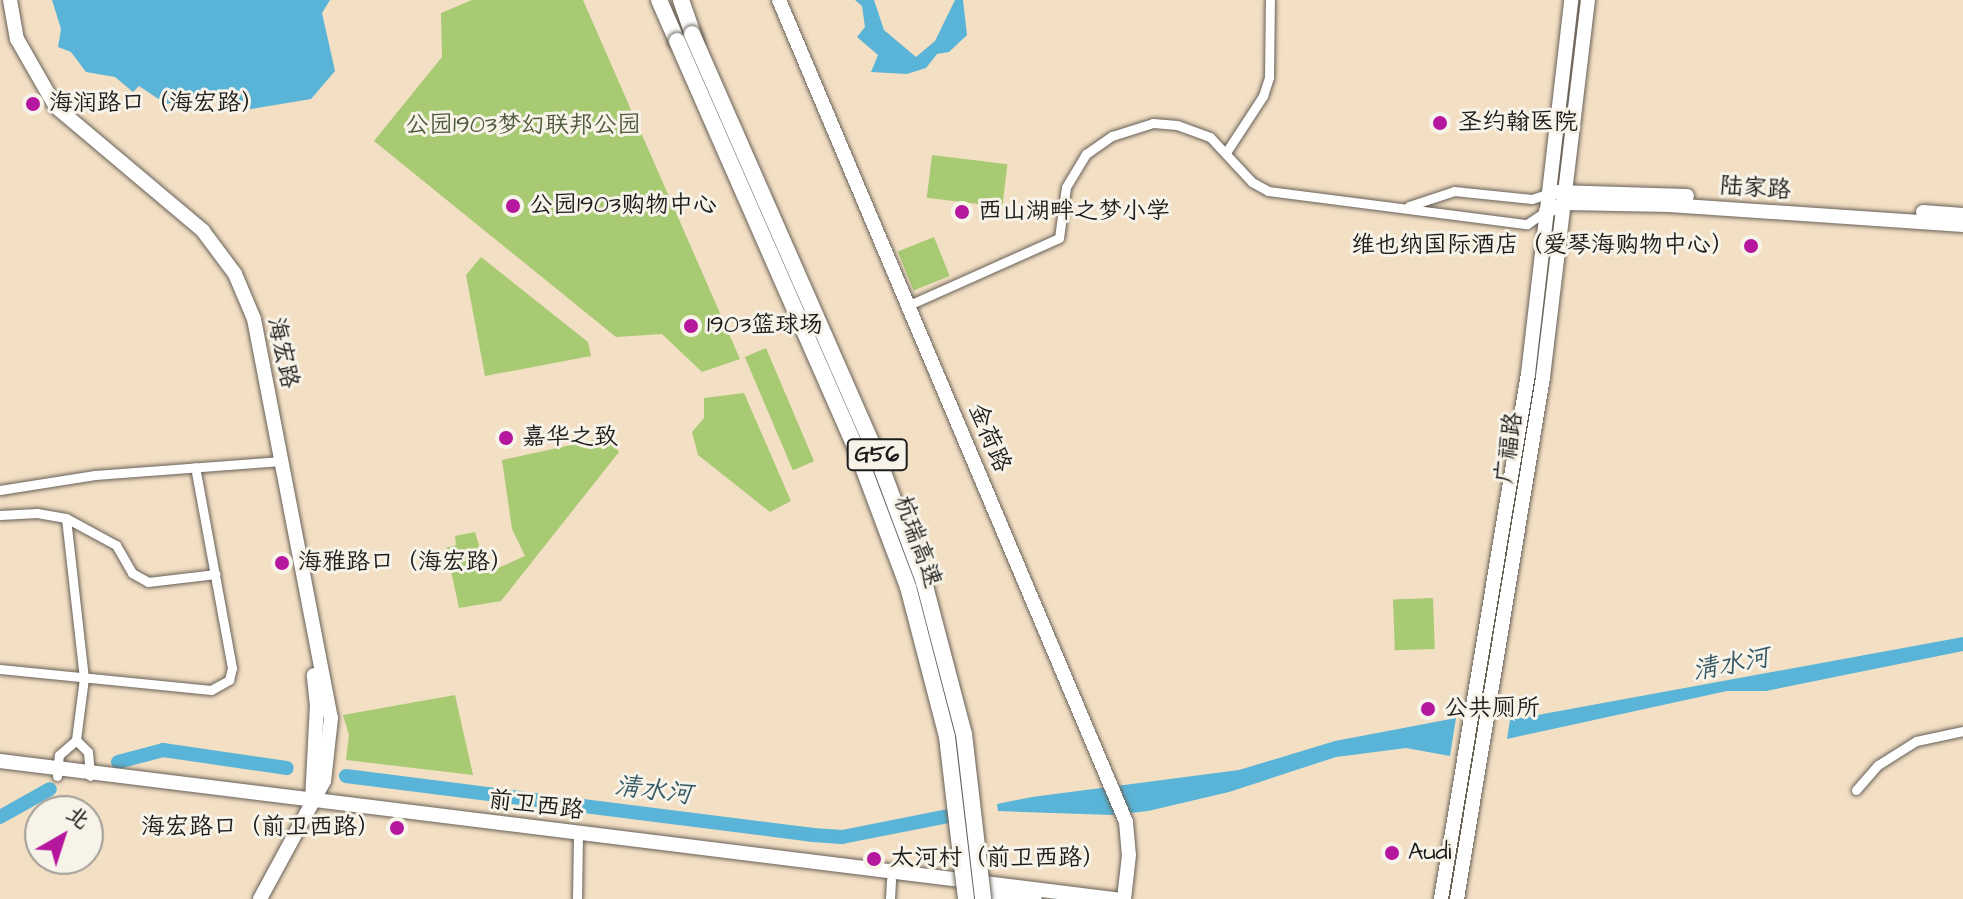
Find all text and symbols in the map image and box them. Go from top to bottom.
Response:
place label: 海润路口（海宏路） [49,90,265,118]
marker: 海润路口（海宏路） [24,95,42,113]
place label: 圣约翰医院 [1458,109,1578,137]
park label: 公园1903梦幻联邦公园 [405,112,641,140]
marker: 圣约翰医院 [1429,112,1451,134]
street label: 陆家路 [1718,172,1792,206]
place label: 公园1903购物中心 [529,192,717,220]
marker: 公园1903购物中心 [504,197,522,215]
place label: 西山湖畔之梦小学 [978,198,1170,226]
marker: 西山湖畔之梦小学 [953,203,971,221]
place label: 维也纳国际酒店（爱琴海购物中心） [1351,232,1735,260]
marker: 维也纳国际酒店（爱琴海购物中心） [1742,237,1760,255]
place label: 1903篮球场 [707,312,823,340]
street label: 海宏路 [260,315,304,391]
marker: 1903篮球场 [682,317,700,335]
street label: 金荷路 [962,399,1016,477]
street label: 广福路 [1491,410,1529,486]
place label: 嘉华之致 [522,424,618,452]
marker: 嘉华之致 [497,429,515,447]
road number: G56 [845,437,909,473]
street label: 杭瑞高速 [887,492,947,592]
place label: 海雅路口（海宏路） [298,549,514,577]
marker: 海雅路口（海宏路） [273,554,291,572]
water label: 清水河 [1690,642,1772,688]
place label: 公共厕所 [1444,695,1540,723]
marker: 公共厕所 [1419,700,1437,718]
water label: 清水河 [612,771,694,811]
street label: 前卫西路 [487,786,585,826]
north arrow [24,795,104,875]
text: 北 [60,799,96,836]
place label: 海宏路口（前卫西路） [141,814,381,842]
marker: 海宏路口（前卫西路） [388,819,406,837]
place label: Audi [1408,839,1452,867]
marker: Audi [1383,844,1401,862]
place label: 太河村（前卫西路） [890,845,1106,873]
marker: 太河村（前卫西路） [865,850,883,868]

